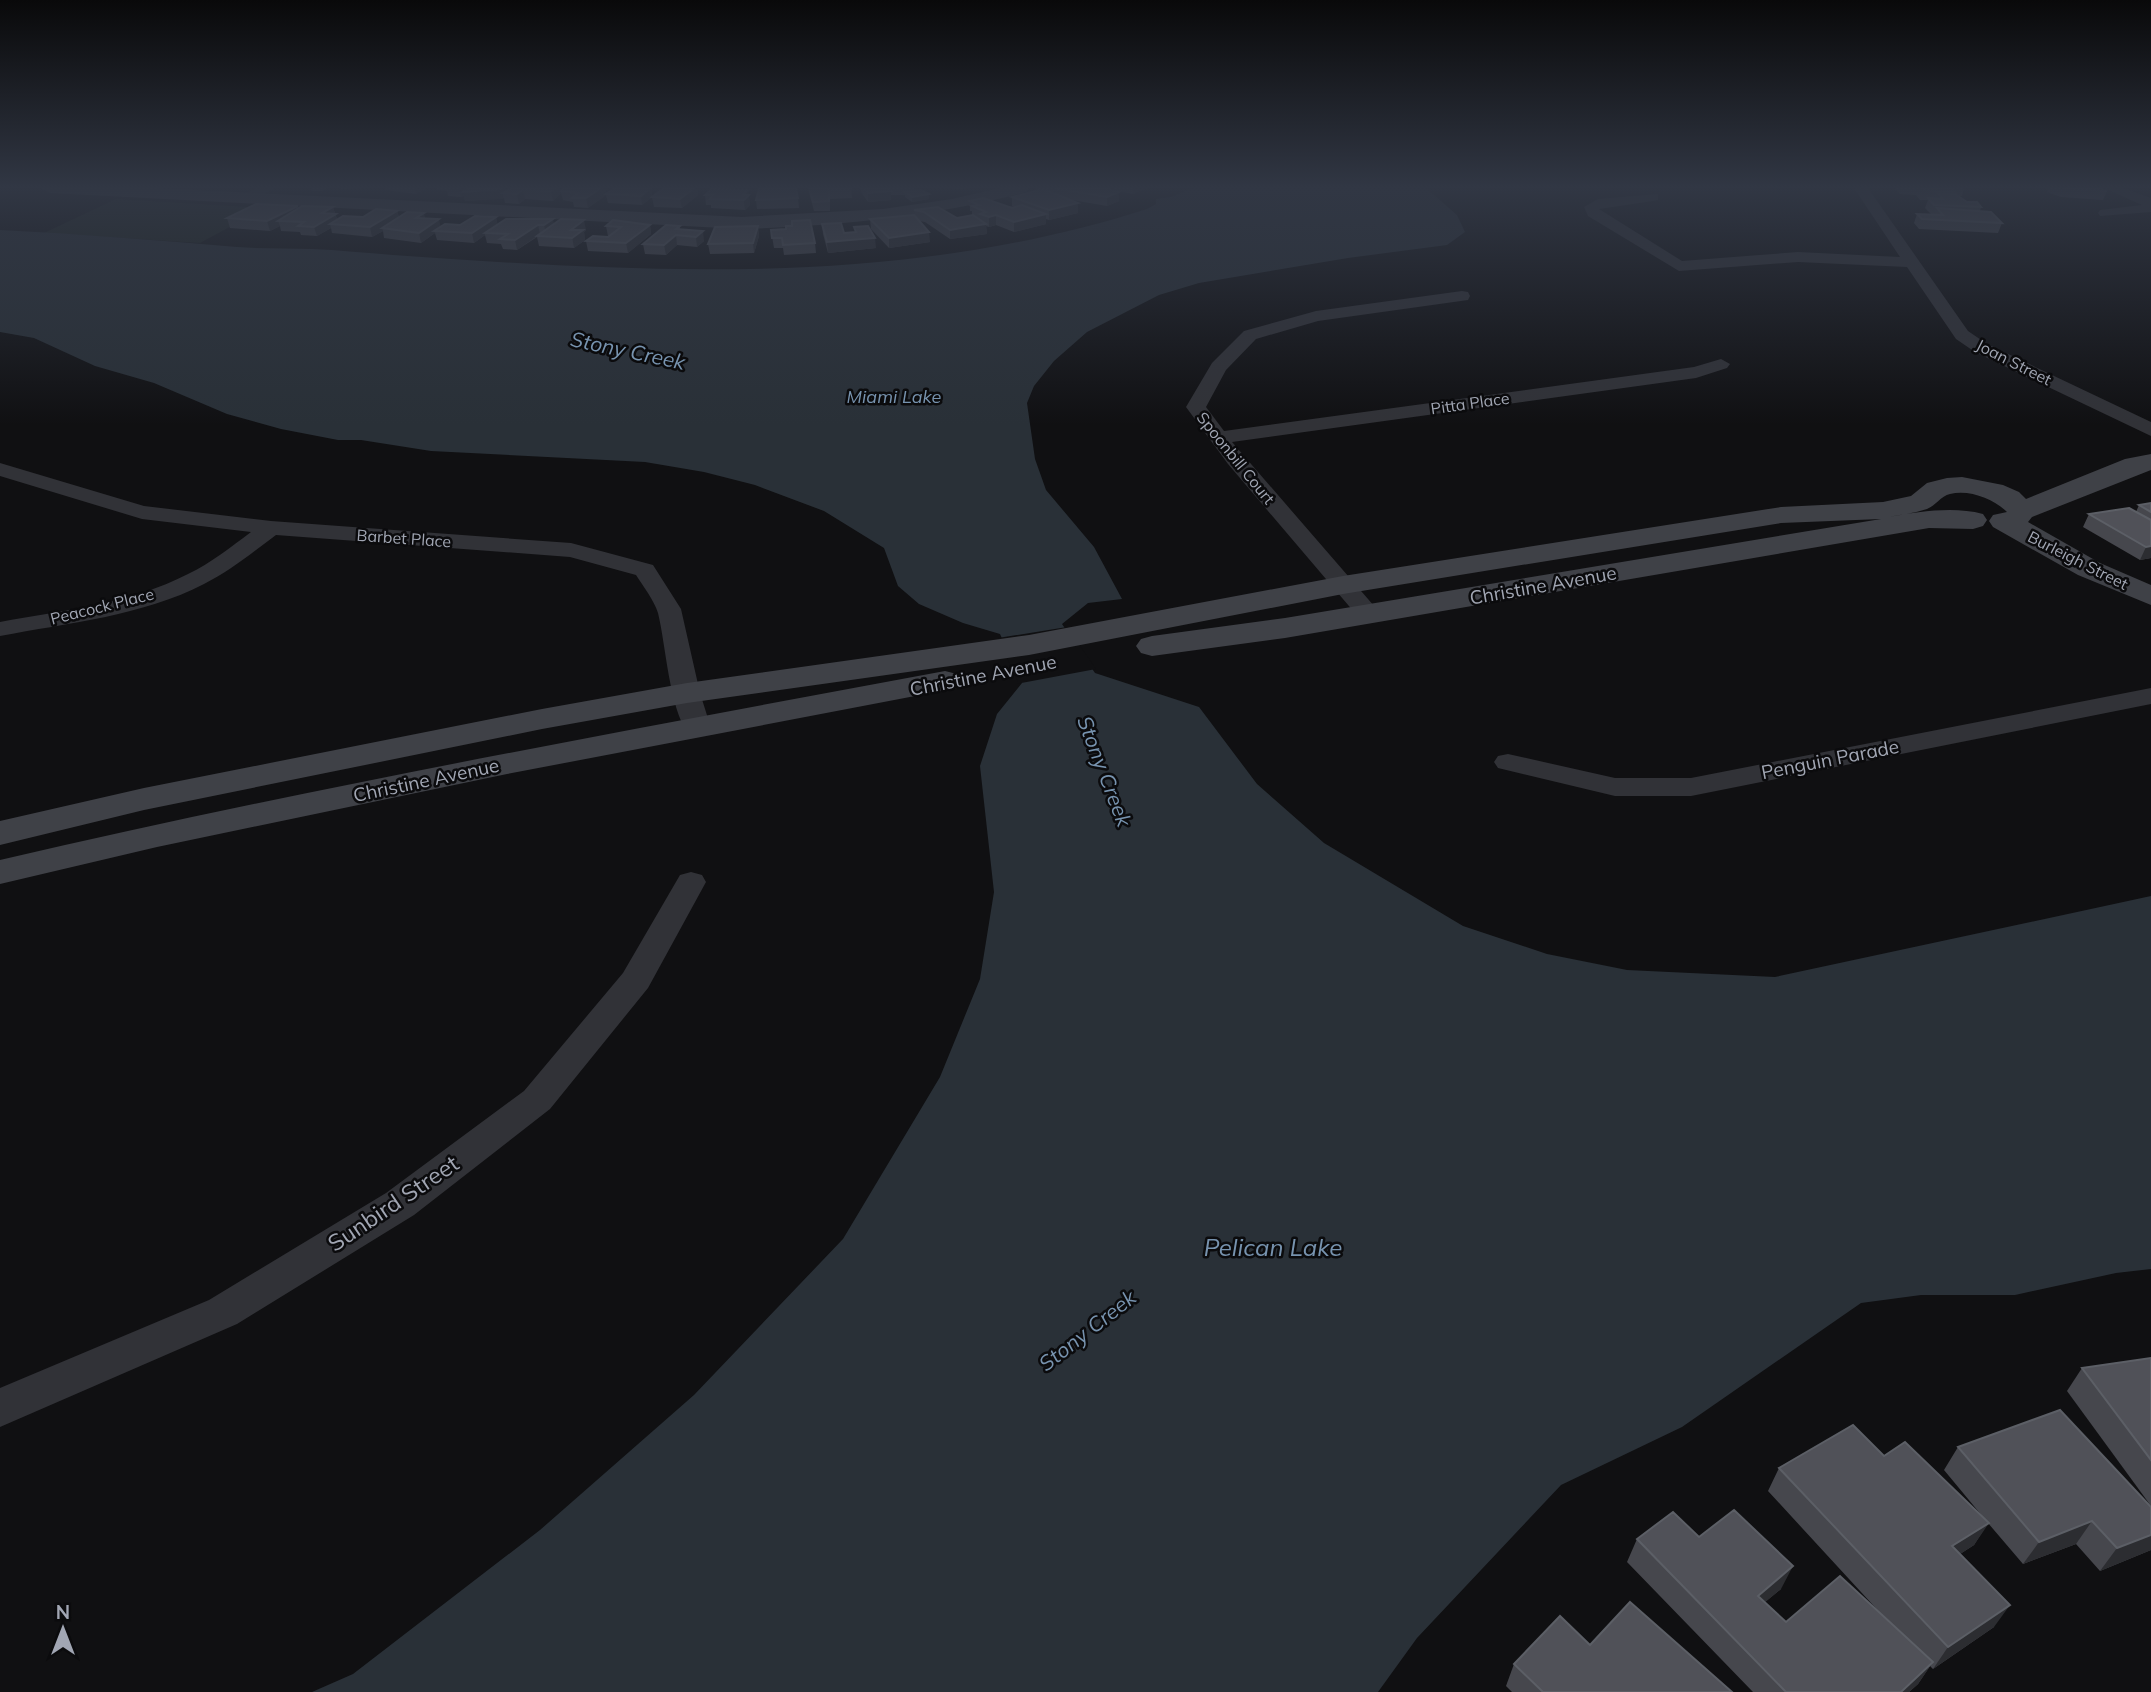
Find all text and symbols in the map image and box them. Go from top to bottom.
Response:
water label: Stony Creek [568,325,689,375]
street label: Joan Street [1973,335,2055,390]
water label: Miami Lake [847,385,942,408]
street label: Pitta Place [1429,388,1511,418]
street label: Spoonbill Court [1193,408,1280,509]
street label: Barbet Place [356,525,452,551]
street label: Burleigh Street [2025,526,2132,594]
street label: Christine Avenue [1468,560,1618,610]
street label: Peacock Place [48,583,156,629]
street label: Christine Avenue [908,649,1058,701]
water label: Stony Creek [1072,712,1138,831]
street label: Penguin Parade [1759,734,1901,784]
street label: Christine Avenue [351,753,501,807]
street label: Sunbird Street [322,1148,464,1258]
water label: Pelican Lake [1204,1232,1342,1262]
water label: Stony Creek [1033,1283,1142,1376]
north arrow [28,1594,98,1664]
text: N [56,1600,70,1624]

